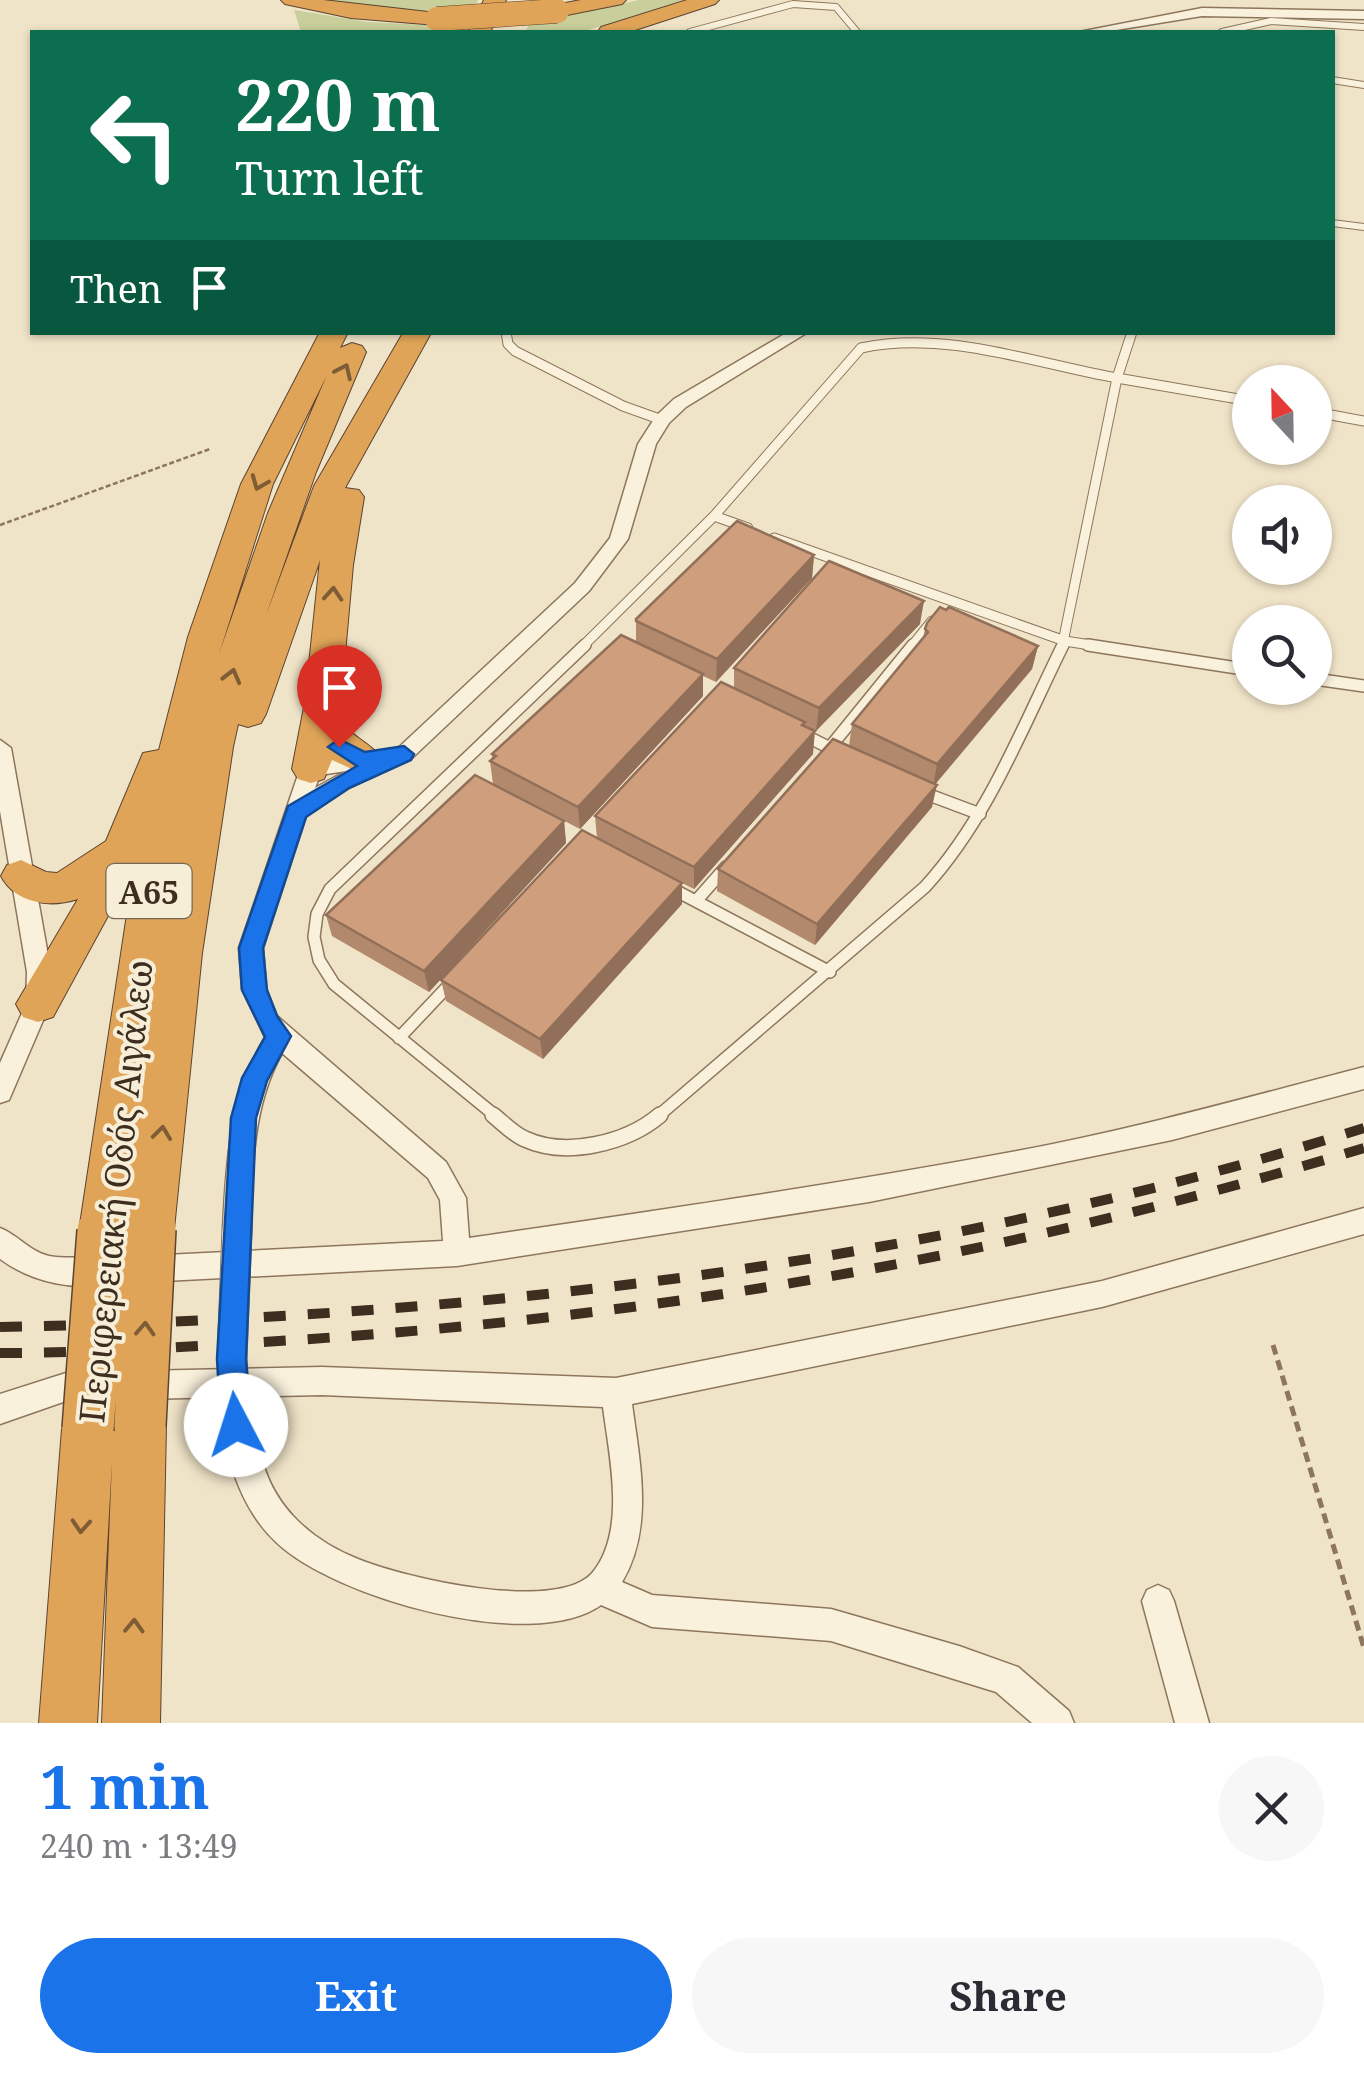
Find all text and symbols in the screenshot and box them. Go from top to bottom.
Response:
text: 220 m [235,56,441,152]
icon: left [70,70,200,200]
text: Turn left [235,147,424,208]
icon: arrive [182,260,237,315]
text: Then [70,262,162,314]
one-way arrow [331,363,351,381]
north arrow [1232,365,1332,465]
map controls [1232,365,1332,705]
one-way arrow [250,473,270,491]
button: sound [1232,485,1332,585]
one-way arrow [321,586,343,602]
button: search [1232,605,1332,705]
pin [297,645,382,748]
icon: arrive [312,660,367,715]
one-way arrow [220,668,241,685]
road number: Α65 [106,864,192,918]
street label: Περιφερειακή Οδός Αιγάλεω [67,957,163,1425]
one-way arrow [151,1124,172,1140]
one-way arrow [134,1320,155,1336]
position arrow [184,1373,288,1477]
one-way arrow [71,1519,93,1535]
one-way arrow [123,1617,144,1633]
text: 1 min [40,1745,210,1827]
button: close [1219,1756,1324,1861]
text: 240 m · 13:49 [40,1824,238,1867]
button: Exit [40,1938,672,2053]
button: Share [692,1938,1324,2053]

